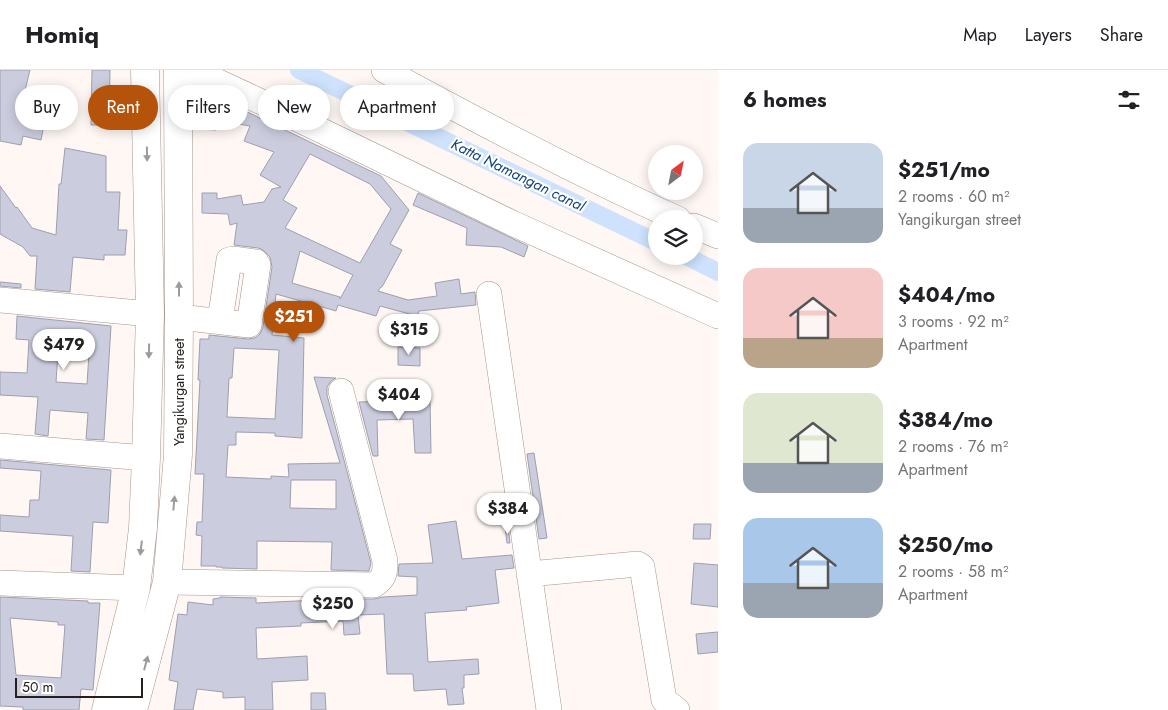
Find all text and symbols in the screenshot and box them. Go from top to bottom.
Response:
text: Homiq [25,17,99,52]
text: Map [963,22,997,48]
text: Layers [1025,22,1072,48]
text: Share [1100,22,1143,48]
chip: Buy [15,85,78,130]
chip: Rent [88,85,158,130]
chip: Filters [168,85,248,130]
chip: New [258,85,330,130]
chip: Apartment [340,85,454,130]
text: 6 homes [743,85,827,115]
icon: filters [1115,86,1143,114]
water label: Katta Namangan canal [447,133,589,217]
north arrow [648,145,702,200]
map controls [648,145,703,265]
one-way arrow [143,146,151,162]
text: $251/mo [898,155,990,185]
icon: home [783,163,843,223]
text: 2 rooms · 60 m² [898,185,1010,208]
text: Yangikurgan street [898,208,1021,231]
button: layers [648,210,703,265]
one-way arrow [175,280,183,296]
text: $404/mo [898,280,995,310]
icon: home [783,288,843,348]
pin: $251 [264,300,324,343]
text: $251 [275,305,313,328]
text: 3 rooms · 92 m² [898,310,1009,333]
pin: $315 [379,314,439,356]
text: $315 [390,318,428,341]
pin: $479 [34,328,94,371]
text: $479 [43,333,85,356]
text: Apartment [898,333,968,356]
street label: Yangikurgan street [169,337,189,446]
one-way arrow [145,343,153,359]
pin: $404 [369,378,429,421]
text: $404 [378,383,420,406]
text: $384/mo [898,405,993,435]
icon: home [783,413,843,473]
text: 2 rooms · 76 m² [898,435,1008,458]
text: Apartment [898,458,968,481]
pin: $384 [478,492,538,535]
one-way arrow [170,495,178,511]
text: $384 [487,497,529,520]
text: $250/mo [898,530,993,560]
icon: home [783,538,843,598]
one-way arrow [136,541,144,557]
text: 2 rooms · 58 m² [898,560,1009,583]
text: Apartment [898,583,968,606]
pin: $250 [303,588,363,630]
text: $250 [312,592,354,615]
one-way arrow [142,655,150,670]
scale bar [15,675,142,698]
text: 50 m [22,677,53,697]

